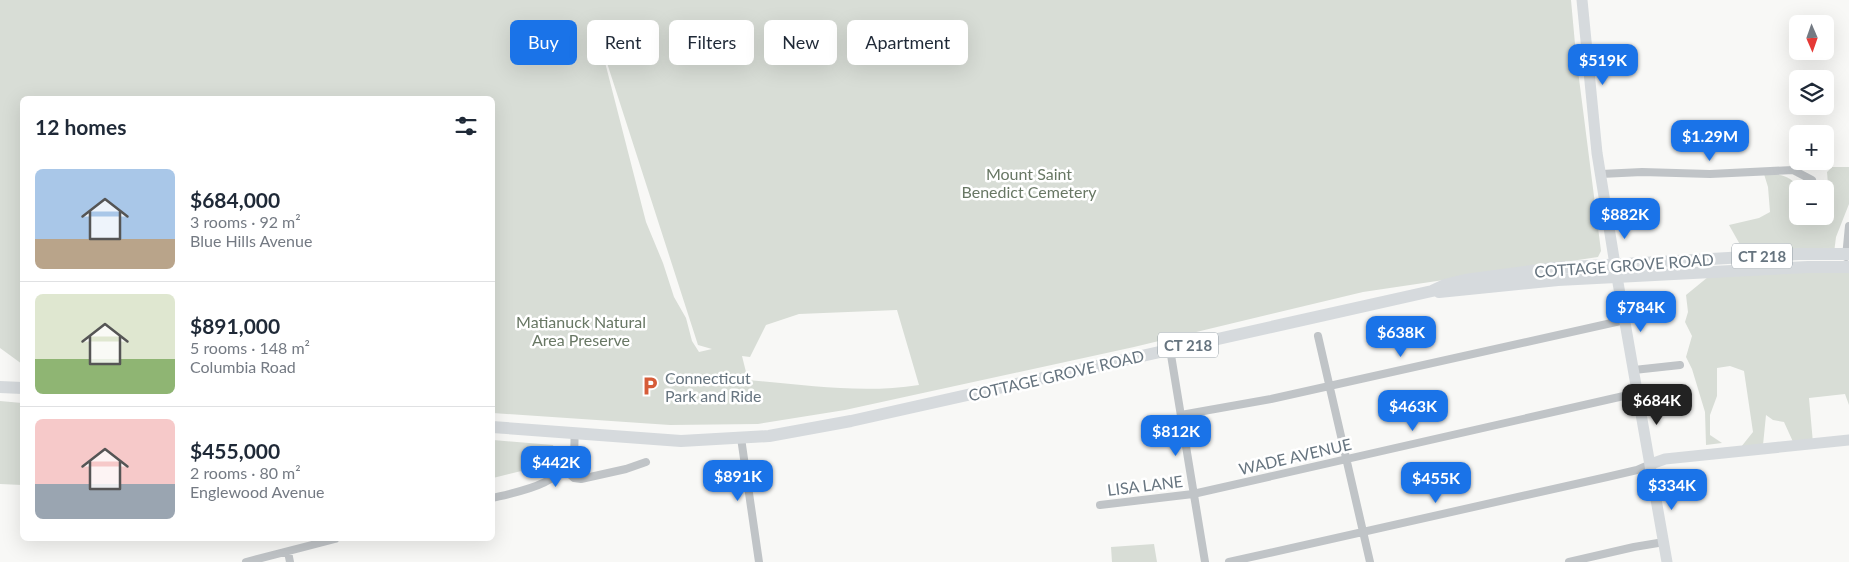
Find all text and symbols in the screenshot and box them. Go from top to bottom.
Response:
north arrow [1789,15,1834,60]
map controls [1789,15,1834,225]
chip: Buy [510,20,577,65]
chip: Rent [587,20,659,65]
chip: Filters [669,20,754,65]
chip: New [764,20,837,65]
chip: Apartment [847,20,968,65]
pin: $519K [1568,44,1638,86]
text: $519K [1579,50,1627,69]
button: layers [1789,70,1834,115]
icon: filters [452,112,480,140]
text: 12 homes [35,114,126,139]
pin: $1.29M [1669,120,1751,162]
button: + [1789,125,1834,170]
text: $1.29M [1682,126,1738,145]
park label: Mount Saint Benedict Cemetery [961,164,1097,201]
button: − [1789,180,1834,225]
text: $684,000 [190,187,280,212]
icon: home [75,189,135,249]
pin: $882K [1590,198,1660,240]
text: $882K [1601,204,1649,223]
text: 3 rooms · 92 m² [190,212,301,231]
text: Blue Hills Avenue [190,231,312,250]
road number: CT 218 [1732,244,1792,268]
street label: COTTAGE GROVE ROAD [1534,249,1714,281]
pin: $784K [1606,290,1676,333]
text: $784K [1617,297,1665,316]
park label: Matianuck Natural Area Preserve [516,312,646,349]
text: $891,000 [190,313,280,338]
icon: home [75,314,135,374]
pin: $638K [1366,316,1436,358]
text: $638K [1377,322,1425,341]
road number: CT 218 [1158,332,1218,358]
text: 5 rooms · 148 m² [190,338,310,357]
street label: COTTAGE GROVE ROAD [966,346,1146,404]
text: Columbia Road [190,357,296,376]
place label: Connecticut Park and Ride [665,368,761,405]
parking icon: Connecticut Park and Ride [639,375,661,397]
pin: $684K [1622,384,1692,426]
pin: $463K [1378,390,1448,432]
text: $684K [1633,390,1681,409]
text: $463K [1389,396,1437,415]
pin: $812K [1141,414,1211,457]
text: $812K [1152,421,1200,440]
street label: WADE AVENUE [1237,434,1353,478]
text: $455,000 [190,438,280,463]
icon: home [75,439,135,499]
pin: $442K [521,446,591,488]
text: $442K [532,452,580,471]
pin: $891K [703,460,773,502]
pin: $455K [1401,462,1471,504]
text: 2 rooms · 80 m² [190,463,301,482]
text: $891K [714,466,762,485]
text: $455K [1412,468,1460,487]
pin: $334K [1637,468,1707,511]
street label: LISA LANE [1106,471,1184,499]
text: $334K [1648,475,1696,494]
text: Englewood Avenue [190,482,325,501]

